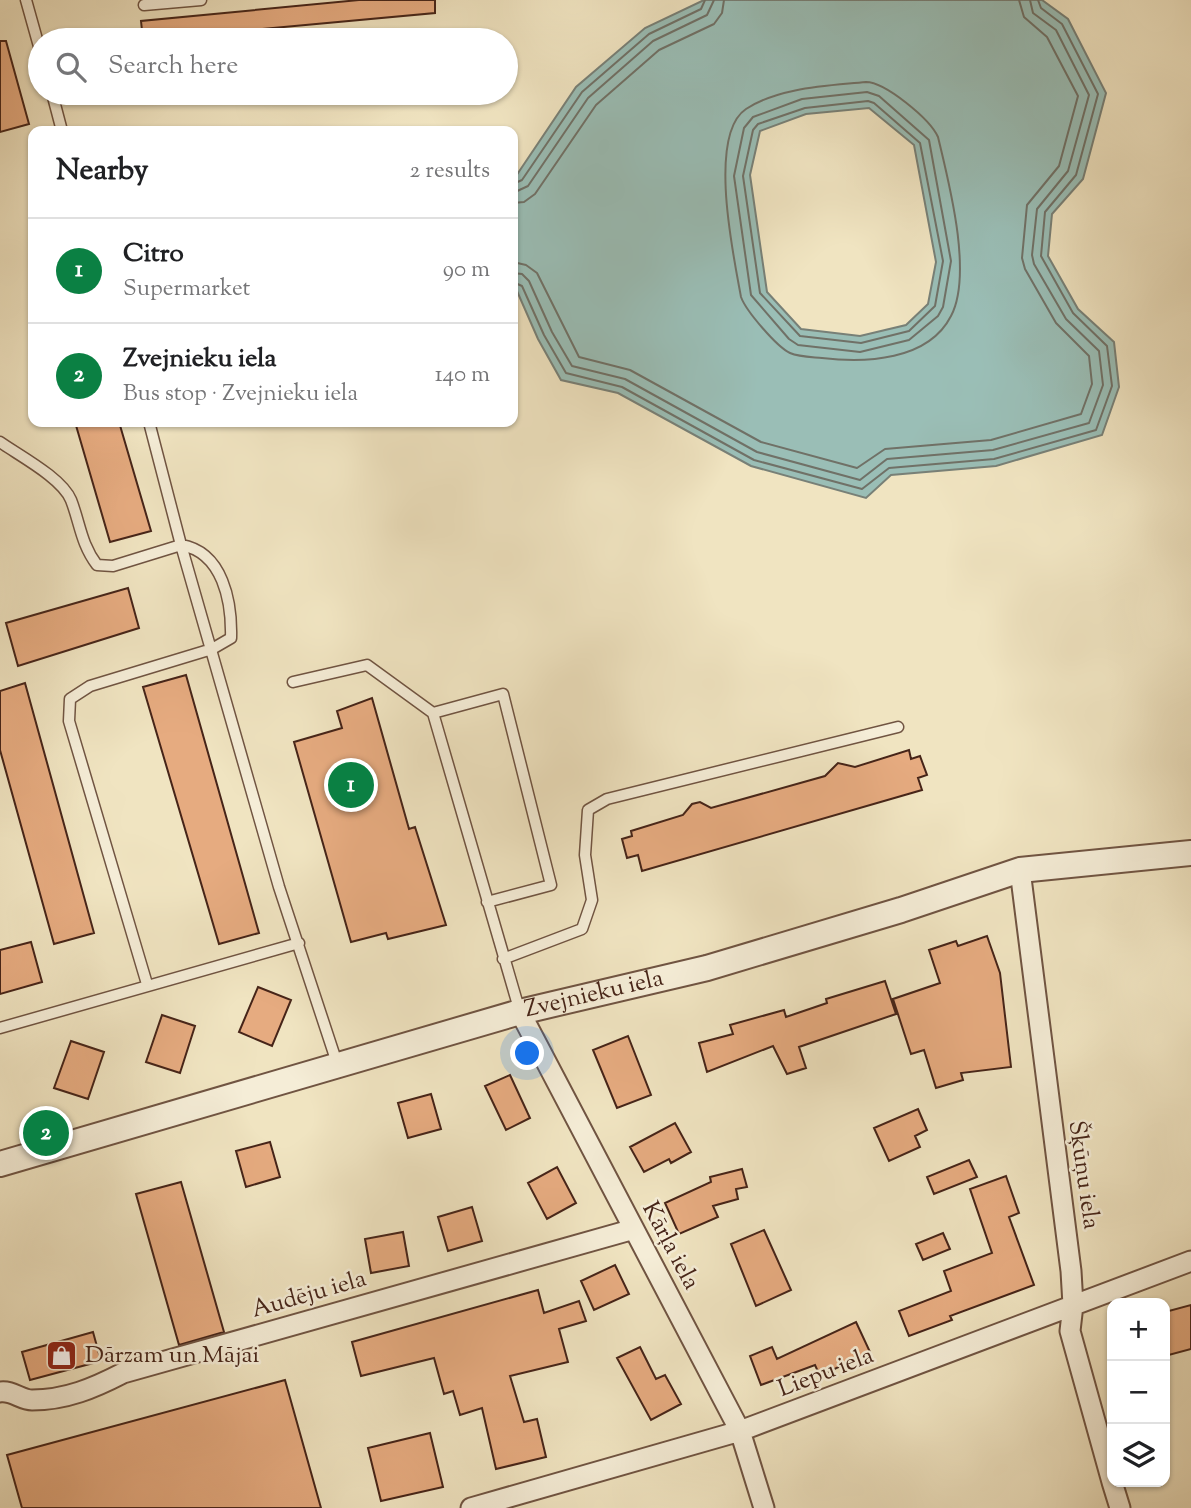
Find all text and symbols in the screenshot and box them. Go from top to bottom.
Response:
search box [28,28,518,105]
icon: search [52,48,90,86]
text: Search here [108,48,238,85]
text: Nearby [56,150,148,193]
text: 2 results [410,155,490,188]
text: Citro [123,236,184,273]
text: 1 [75,254,83,287]
text: 90 m [443,254,490,287]
text: Supermarket [123,273,250,306]
text: Zvejnieku iela [123,341,277,378]
text: 2 [74,359,84,392]
text: 140 m [435,359,490,392]
text: Bus stop · Zvejnieku iela [123,378,358,411]
pin: 1 [328,759,374,811]
street label: Zvejnieku iela [521,962,667,1027]
your location [510,1036,544,1070]
pin: 2 [23,1107,69,1159]
street label: Šķūņu iela [1059,1119,1107,1231]
street label: Kārļa iela [633,1196,707,1296]
street label: Audēju iela [248,1262,370,1328]
map controls [1107,1298,1170,1487]
button: + [1107,1298,1170,1361]
shop icon: Dārzam un Mājai [45,1339,79,1373]
place label: Dārzam un Mājai [85,1339,260,1373]
street label: Liepu iela [773,1339,879,1407]
button: − [1107,1361,1170,1424]
button: layers [1107,1424,1170,1487]

